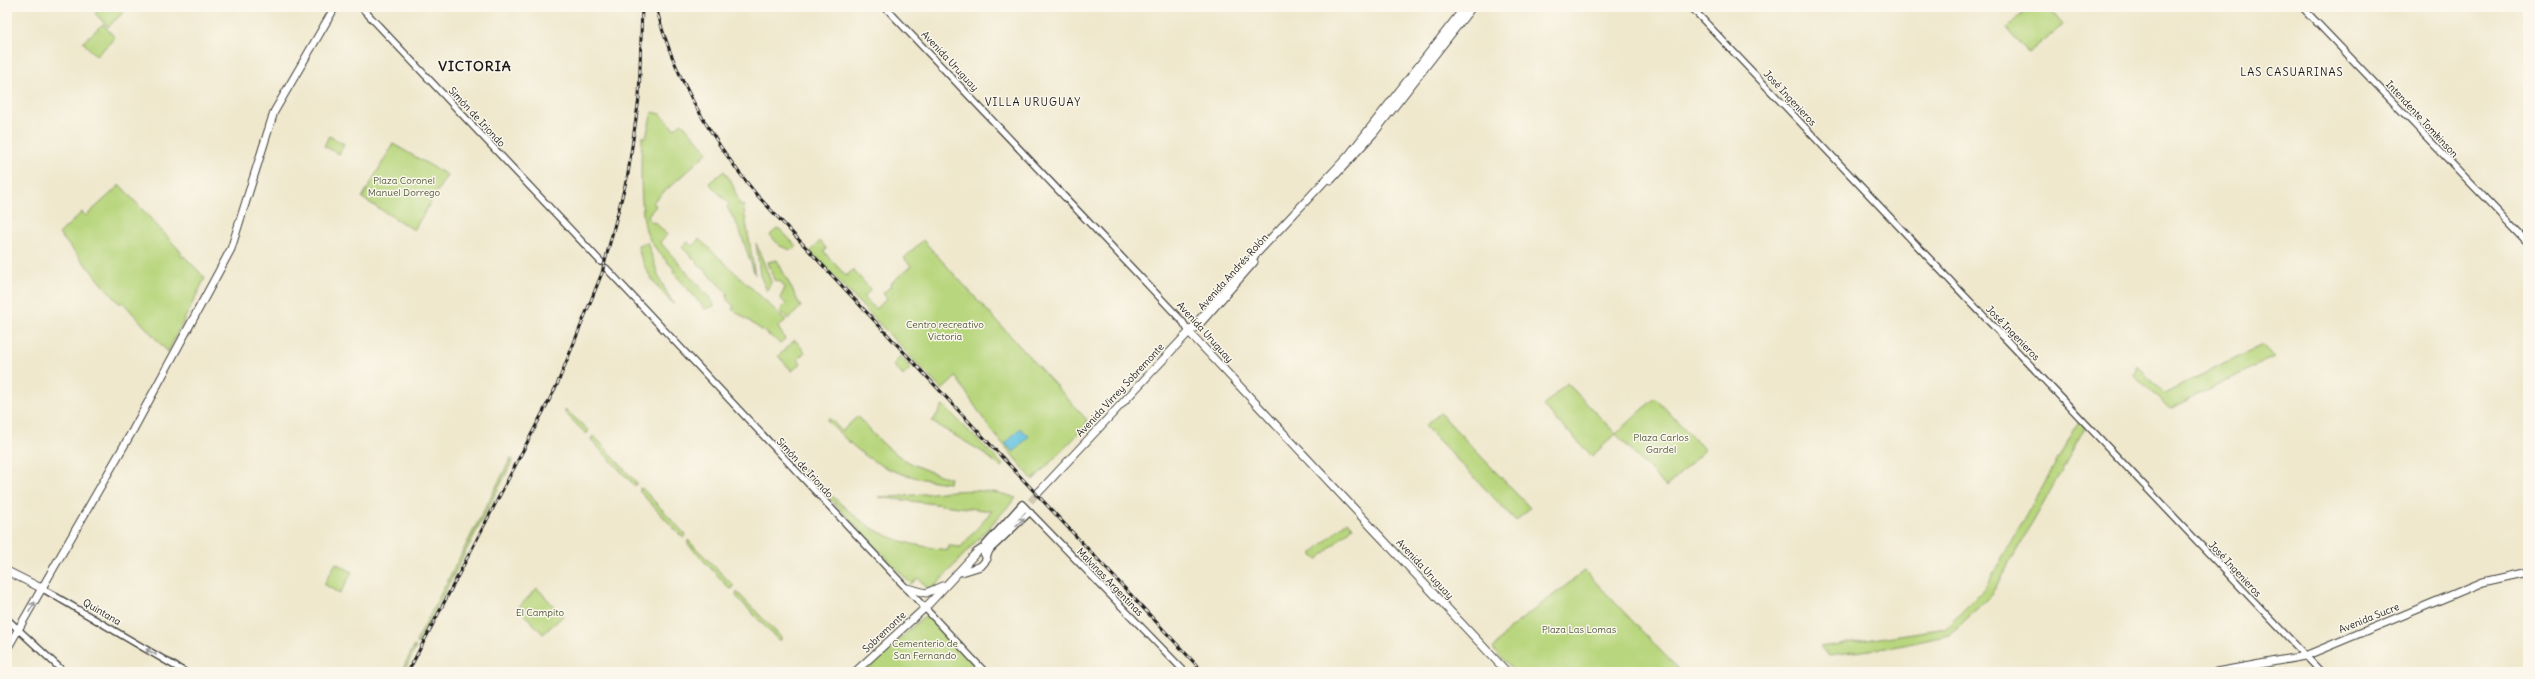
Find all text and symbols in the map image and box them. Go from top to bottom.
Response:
street label: Avenida Uruguay [919,28,981,94]
district label: VICTORIA [438,57,512,75]
district label: LAS CASUARINAS [2240,65,2344,79]
street label: José Ingenieros [1761,67,1819,129]
street label: Intendente Tomkinson [2383,78,2461,160]
street label: Simón de Iriondo [446,84,508,150]
district label: VILLA URUGUAY [985,95,1081,109]
park label: Plaza Coronel Manuel Dorrego [368,174,441,199]
street label: Avenida Andrés Rolón [1195,231,1271,313]
street label: Avenida Uruguay [1174,299,1236,365]
street label: José Ingenieros [1983,303,2043,364]
park label: Centro recreativo Victoria [906,318,984,343]
street label: Avenida Virrey Sobremonte [1073,341,1167,439]
park label: Plaza Carlos Gardel [1633,431,1689,456]
street label: Simón de Iriondo [774,435,836,501]
one-way arrow [1015,517,1025,527]
street label: Avenida Uruguay [1394,536,1456,602]
street label: José Ingenieros [2206,538,2264,600]
street label: Malvinas Argentinas [1074,545,1146,619]
street label: Quintana [81,596,124,628]
street label: Avenida Sucre [2337,600,2401,636]
one-way arrow [28,601,36,613]
park label: El Campito [516,606,565,619]
street label: Sobremonte [860,609,908,655]
park label: Plaza Las Lomas [1542,623,1617,636]
park label: Cementerio de San Fernando [892,637,958,662]
one-way arrow [145,648,157,656]

